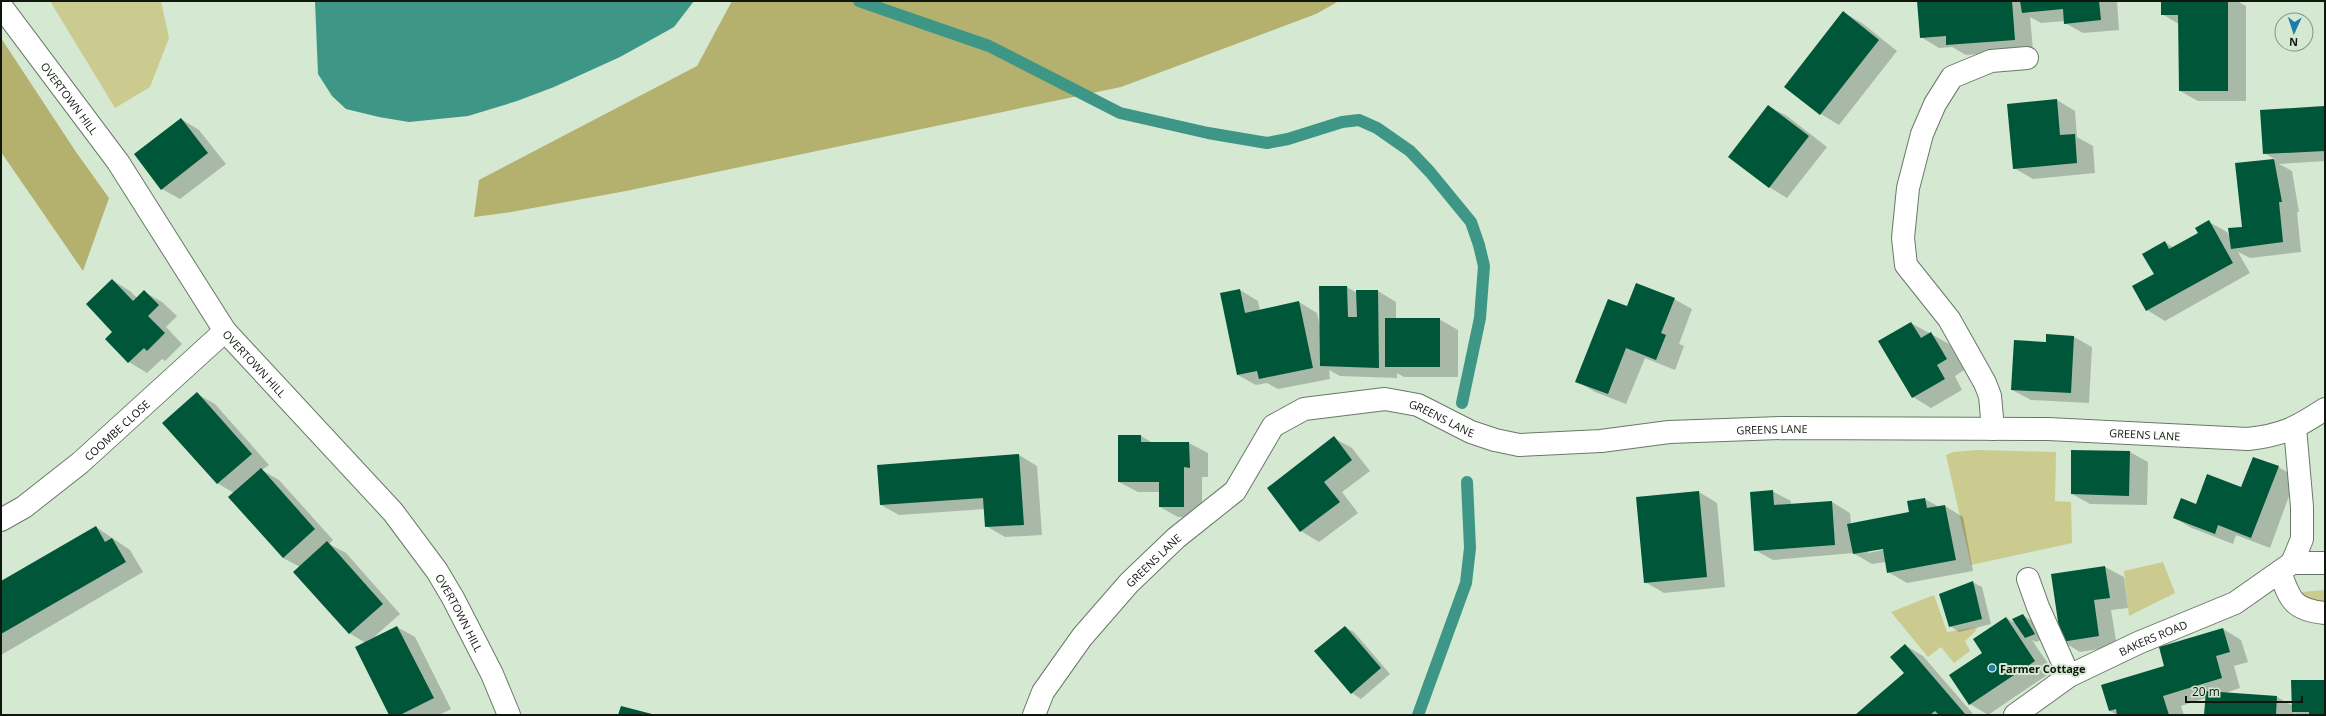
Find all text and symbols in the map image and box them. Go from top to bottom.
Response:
north arrow [2274,12,2314,52]
text: N [2289,35,2298,50]
street label: OVERTOWN HILL [38,59,102,137]
street label: OVERTOWN HILL [220,326,290,400]
street label: COOMBE CLOSE [81,396,152,463]
street label: GREENS LANE [1408,396,1476,440]
street label: GREENS LANE [1736,420,1808,437]
street label: GREENS LANE [2109,425,2181,443]
street label: GREENS LANE [1122,530,1184,590]
street label: OVERTOWN HILL [433,571,487,654]
street label: BAKERS ROAD [2116,616,2189,659]
place label: Farmer Cottage [2000,661,2086,676]
marker: Farmer Cottage [1987,663,1997,673]
scale bar [2186,678,2302,704]
text: 20 m [2192,683,2220,700]

